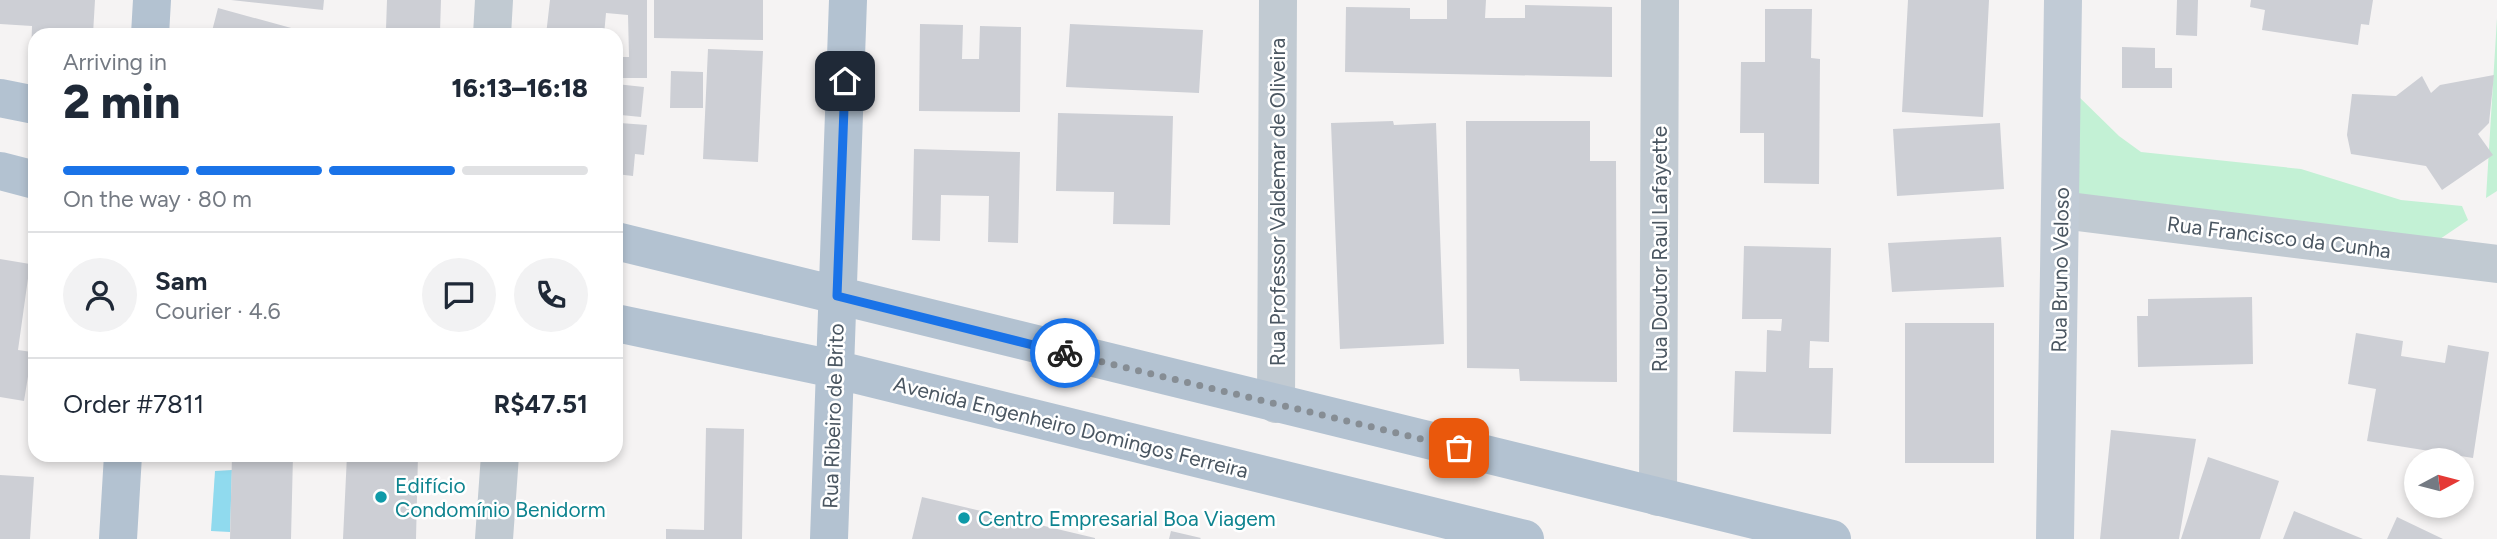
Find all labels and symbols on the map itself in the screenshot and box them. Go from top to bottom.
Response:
street label: Rua Professor Valdemar de Oliveira [1265,38,1290,366]
pin [815,51,875,111]
street label: Rua Doutor Raul Lafayette [1647,126,1672,372]
street label: Rua Bruno Veloso [2046,187,2074,353]
street label: Rua Francisco da Cunha [2166,211,2392,263]
courier [1030,318,1100,388]
street label: Rua Ribeiro de Brito [817,323,849,509]
street label: Avenida Engenheiro Domingos Ferreira [891,371,1251,483]
pin [1429,418,1489,478]
north arrow [2404,448,2474,518]
place label: Edifício Condomínio Benidorm [395,473,606,522]
marker: Edifício Condomínio Benidorm [373,489,389,505]
place label: Centro Empresarial Boa Viagem [978,506,1276,531]
marker: Centro Empresarial Boa Viagem [956,510,972,526]

